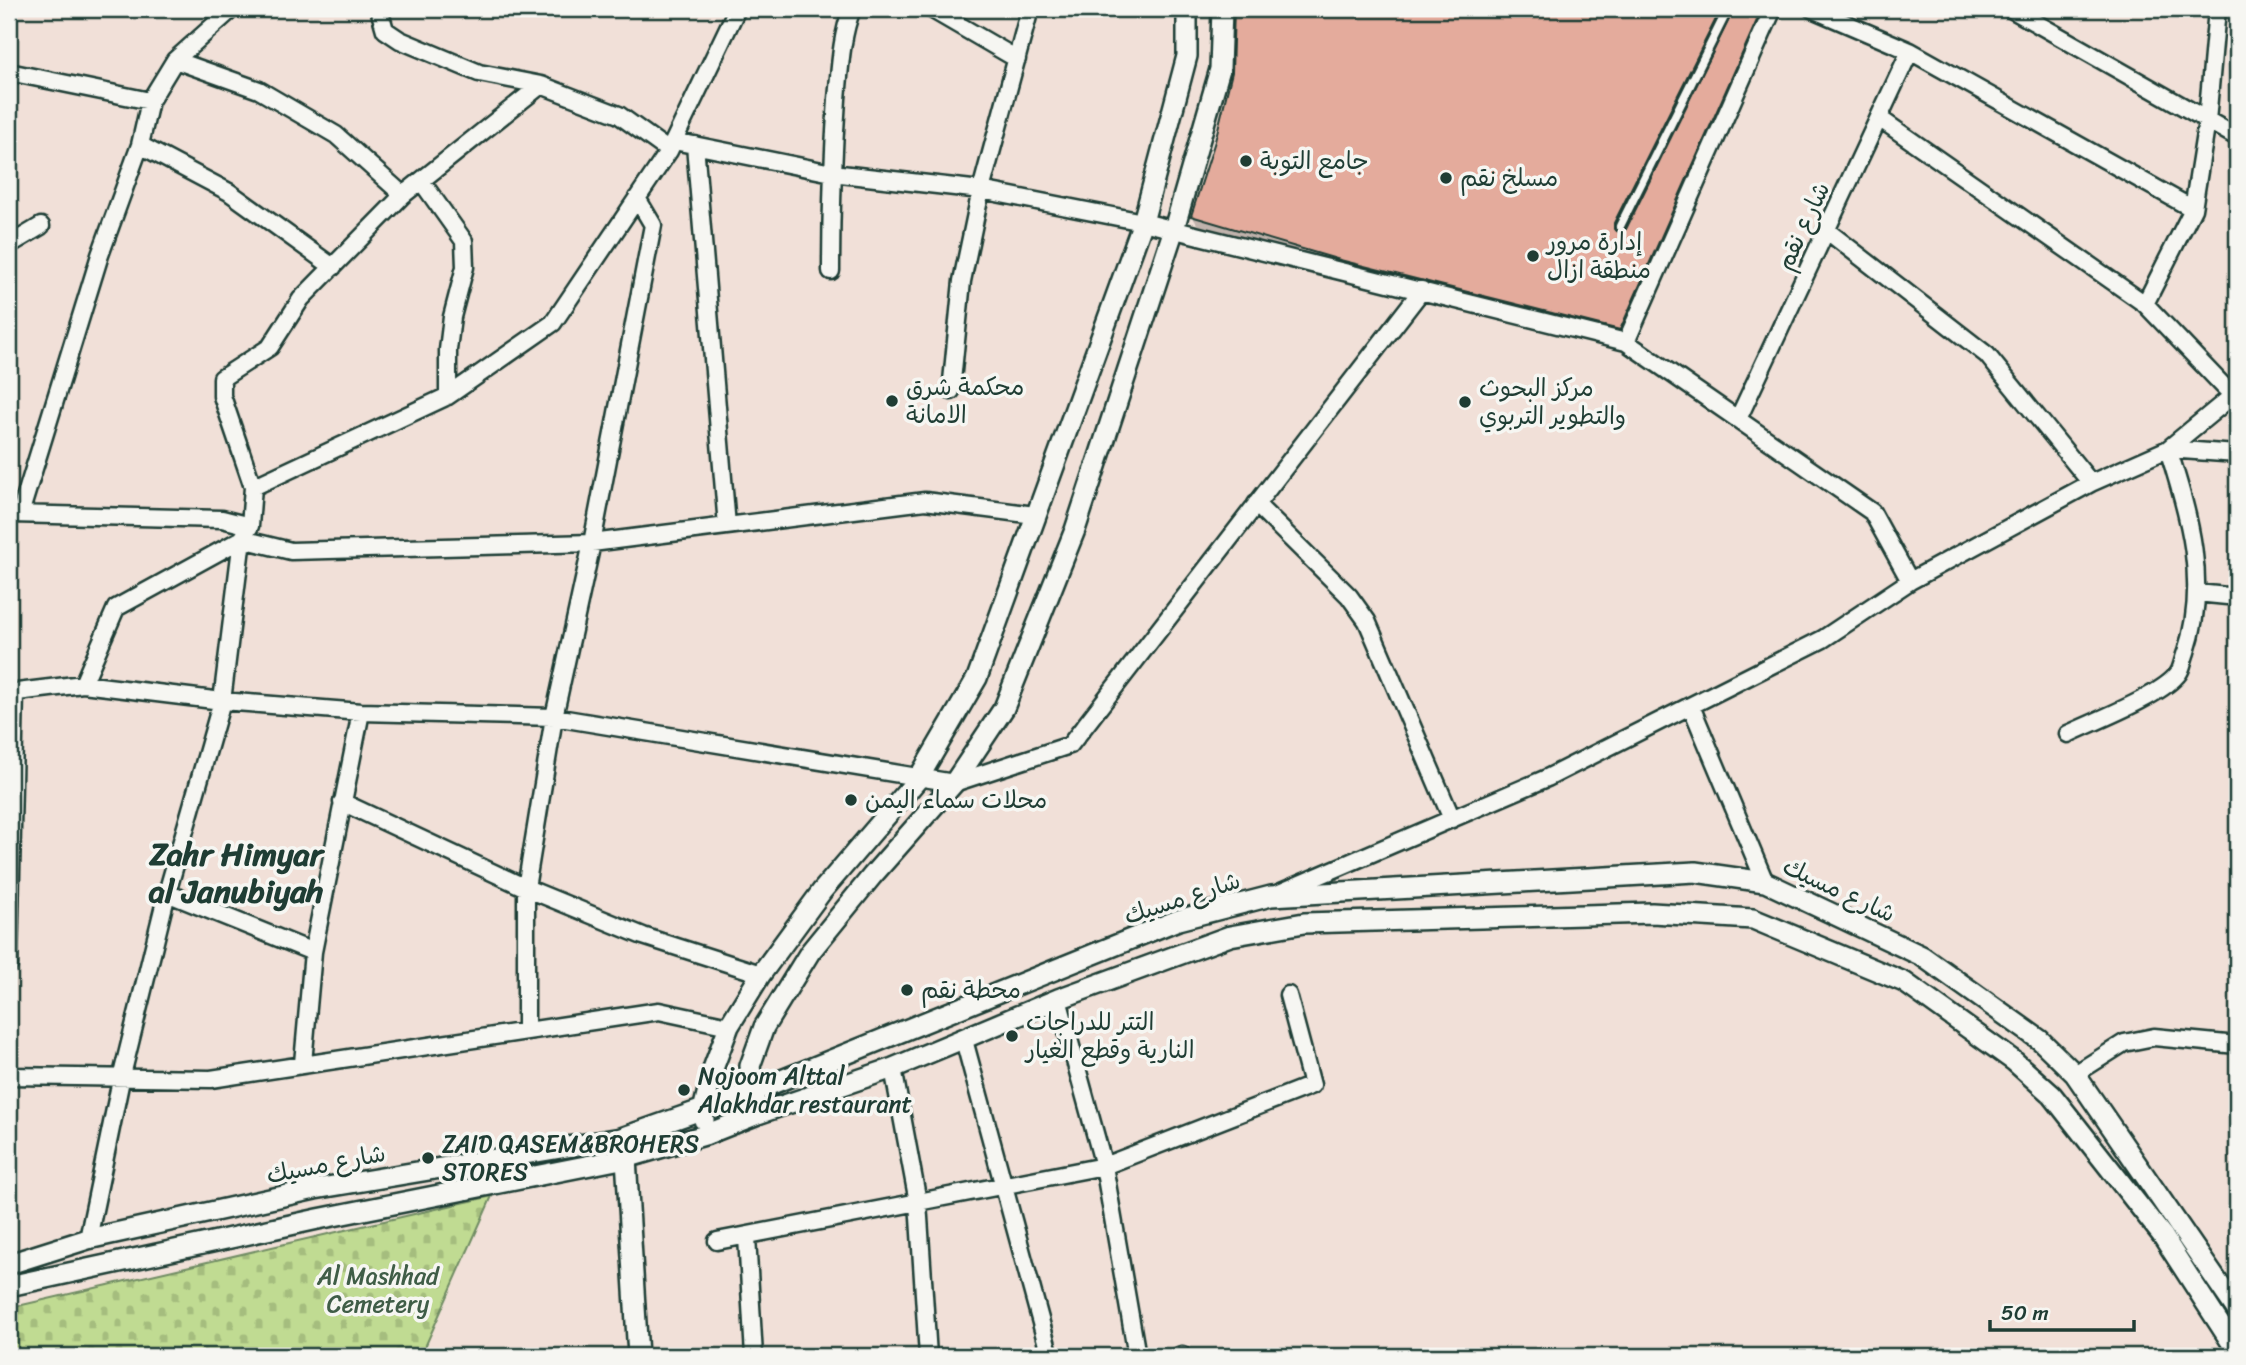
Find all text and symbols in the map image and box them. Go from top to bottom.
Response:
place label: جامع التوبة [1260,140,1369,182]
marker: جامع التوبة [1238,153,1254,169]
place label: مسلخ نقم [1460,157,1558,199]
marker: مسلخ نقم [1438,170,1454,186]
street label: شارع نقم [1764,175,1842,277]
place label: إدارة مرور منطقة ازال [1545,221,1651,291]
marker: إدارة مرور منطقة ازال [1525,248,1541,264]
place label: محكمة شرق الامانة [906,366,1024,436]
place label: مركز البحوث والتطوير التربوي [1479,367,1626,437]
marker: محكمة شرق الامانة [884,393,900,409]
marker: مركز البحوث والتطوير التربوي [1457,394,1473,410]
place label: محلات سماء اليمن [865,779,1047,821]
marker: محلات سماء اليمن [843,792,859,808]
district label: Zahr Himyar al Janubiyah [148,826,326,920]
street label: شارع مسيك [1775,845,1903,935]
street label: شارع مسيك [1118,859,1246,937]
place label: محطة نقم [921,969,1021,1011]
marker: محطة نقم [899,982,915,998]
place label: التتر للدراجات النارية وقطع الغيار [1024,1001,1194,1071]
marker: التتر للدراجات النارية وقطع الغيار [1004,1028,1020,1044]
place label: Nojoom Alttal Alakhdar restaurant [697,1055,912,1125]
marker: Nojoom Alttal Alakhdar restaurant [676,1082,692,1098]
place label: ZAID QASEM&BROHERS STORES [442,1123,699,1193]
street label: شارع مسيك [263,1132,389,1196]
marker: ZAID QASEM&BROHERS STORES [420,1150,436,1166]
park label: Al Mashhad Cemetery [316,1255,440,1325]
scale bar [1990,1288,2134,1332]
text: 50 m [2001,1294,2049,1332]

